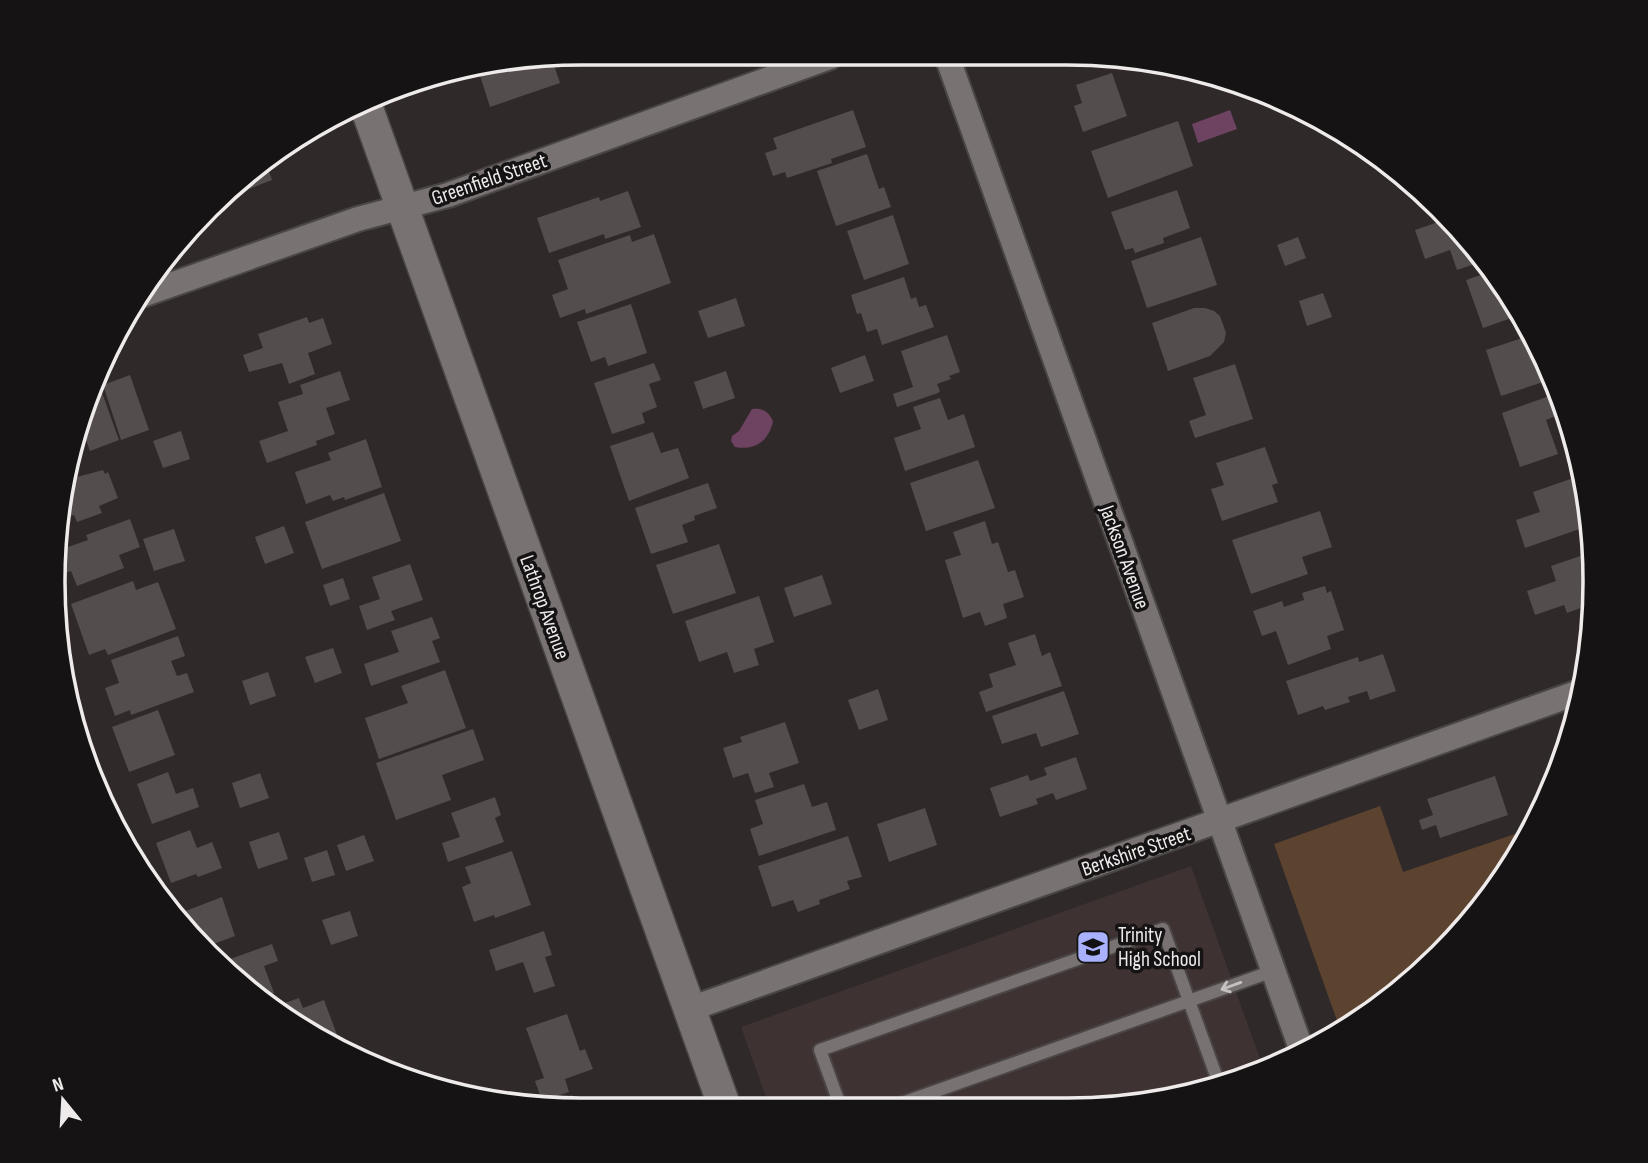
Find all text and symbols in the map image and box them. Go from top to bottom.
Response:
street label: Greenfield Street [428,148,550,211]
street label: Jackson Avenue [1094,501,1155,612]
street label: Lathrop Avenue [514,552,575,663]
street label: Berkshire Street [1078,821,1194,882]
place label: Trinity High School [1118,923,1201,972]
school or university icon: Trinity High School [1074,928,1112,966]
one-way arrow [1220,981,1242,993]
north arrow [28,1065,98,1135]
text: N [50,1073,67,1098]

